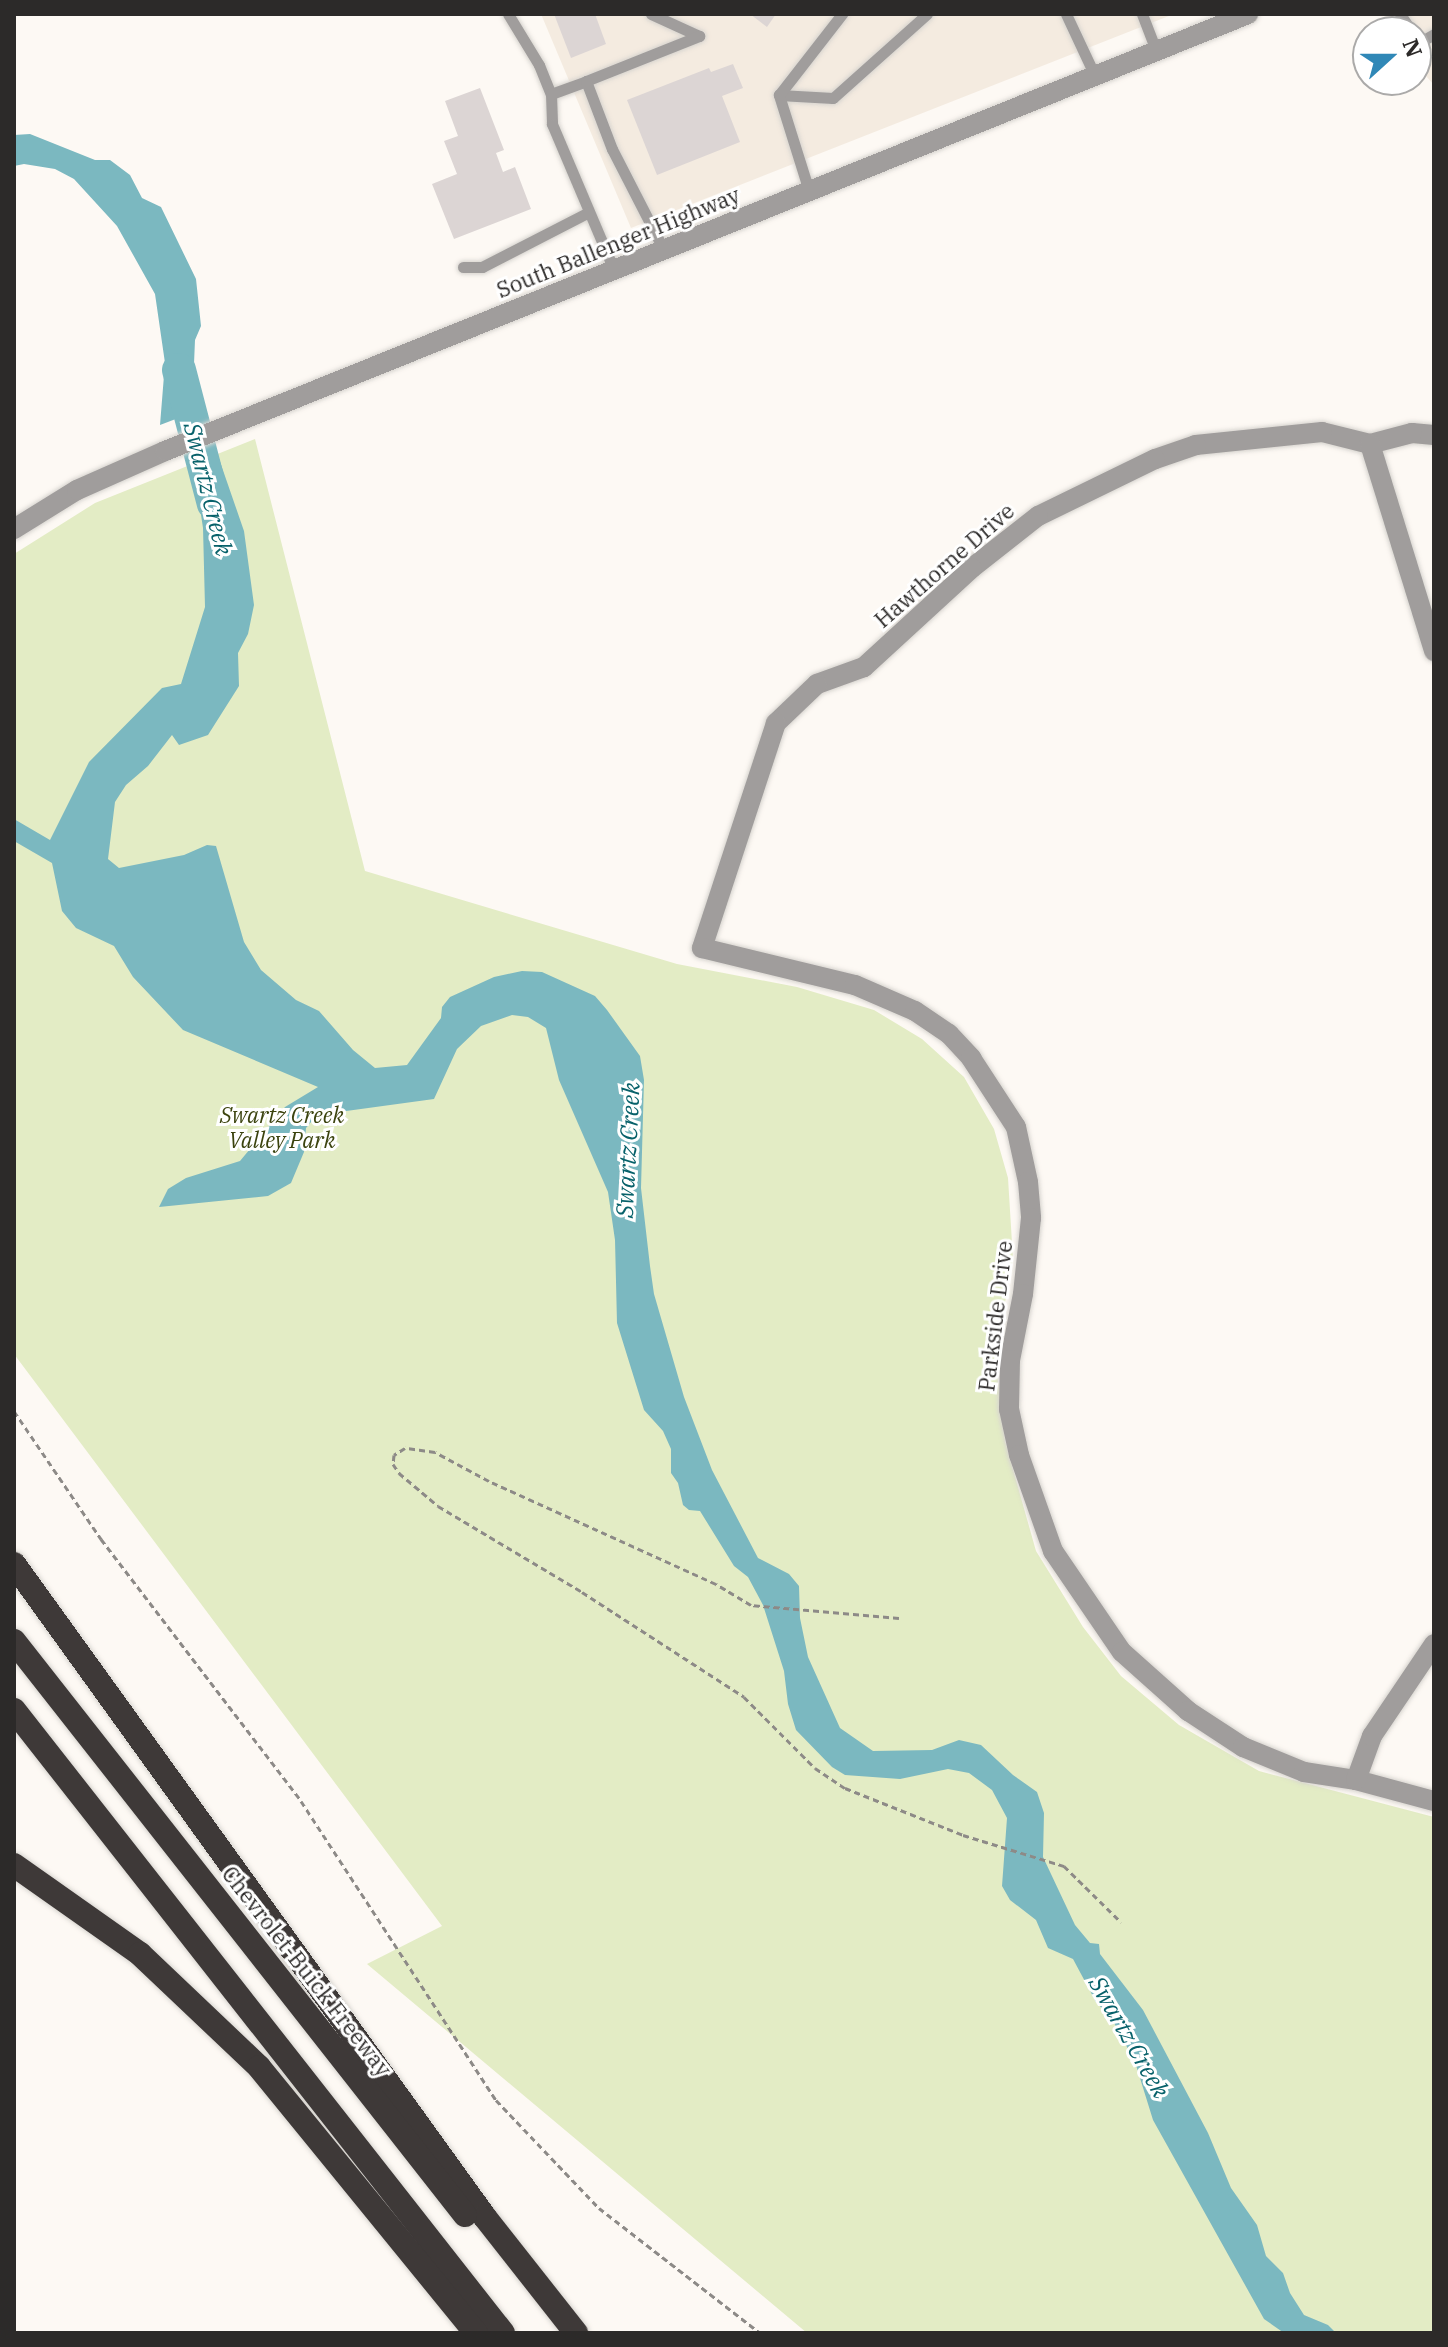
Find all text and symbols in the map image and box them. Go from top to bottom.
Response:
north arrow [1352,16,1432,96]
text: N [1396,35,1430,61]
street label: South Ballenger Highway [493,181,743,303]
water label: Swartz Creek [178,420,238,558]
street label: Hawthorne Drive [869,497,1019,633]
water label: Swartz Creek [610,1081,646,1219]
park label: Swartz Creek Valley Park [220,1101,344,1152]
street label: Parkside Drive [973,1239,1017,1393]
street label: Chevrolet-Buick Freeway [217,1861,397,2081]
water label: Swartz Creek [1083,1971,1175,2103]

